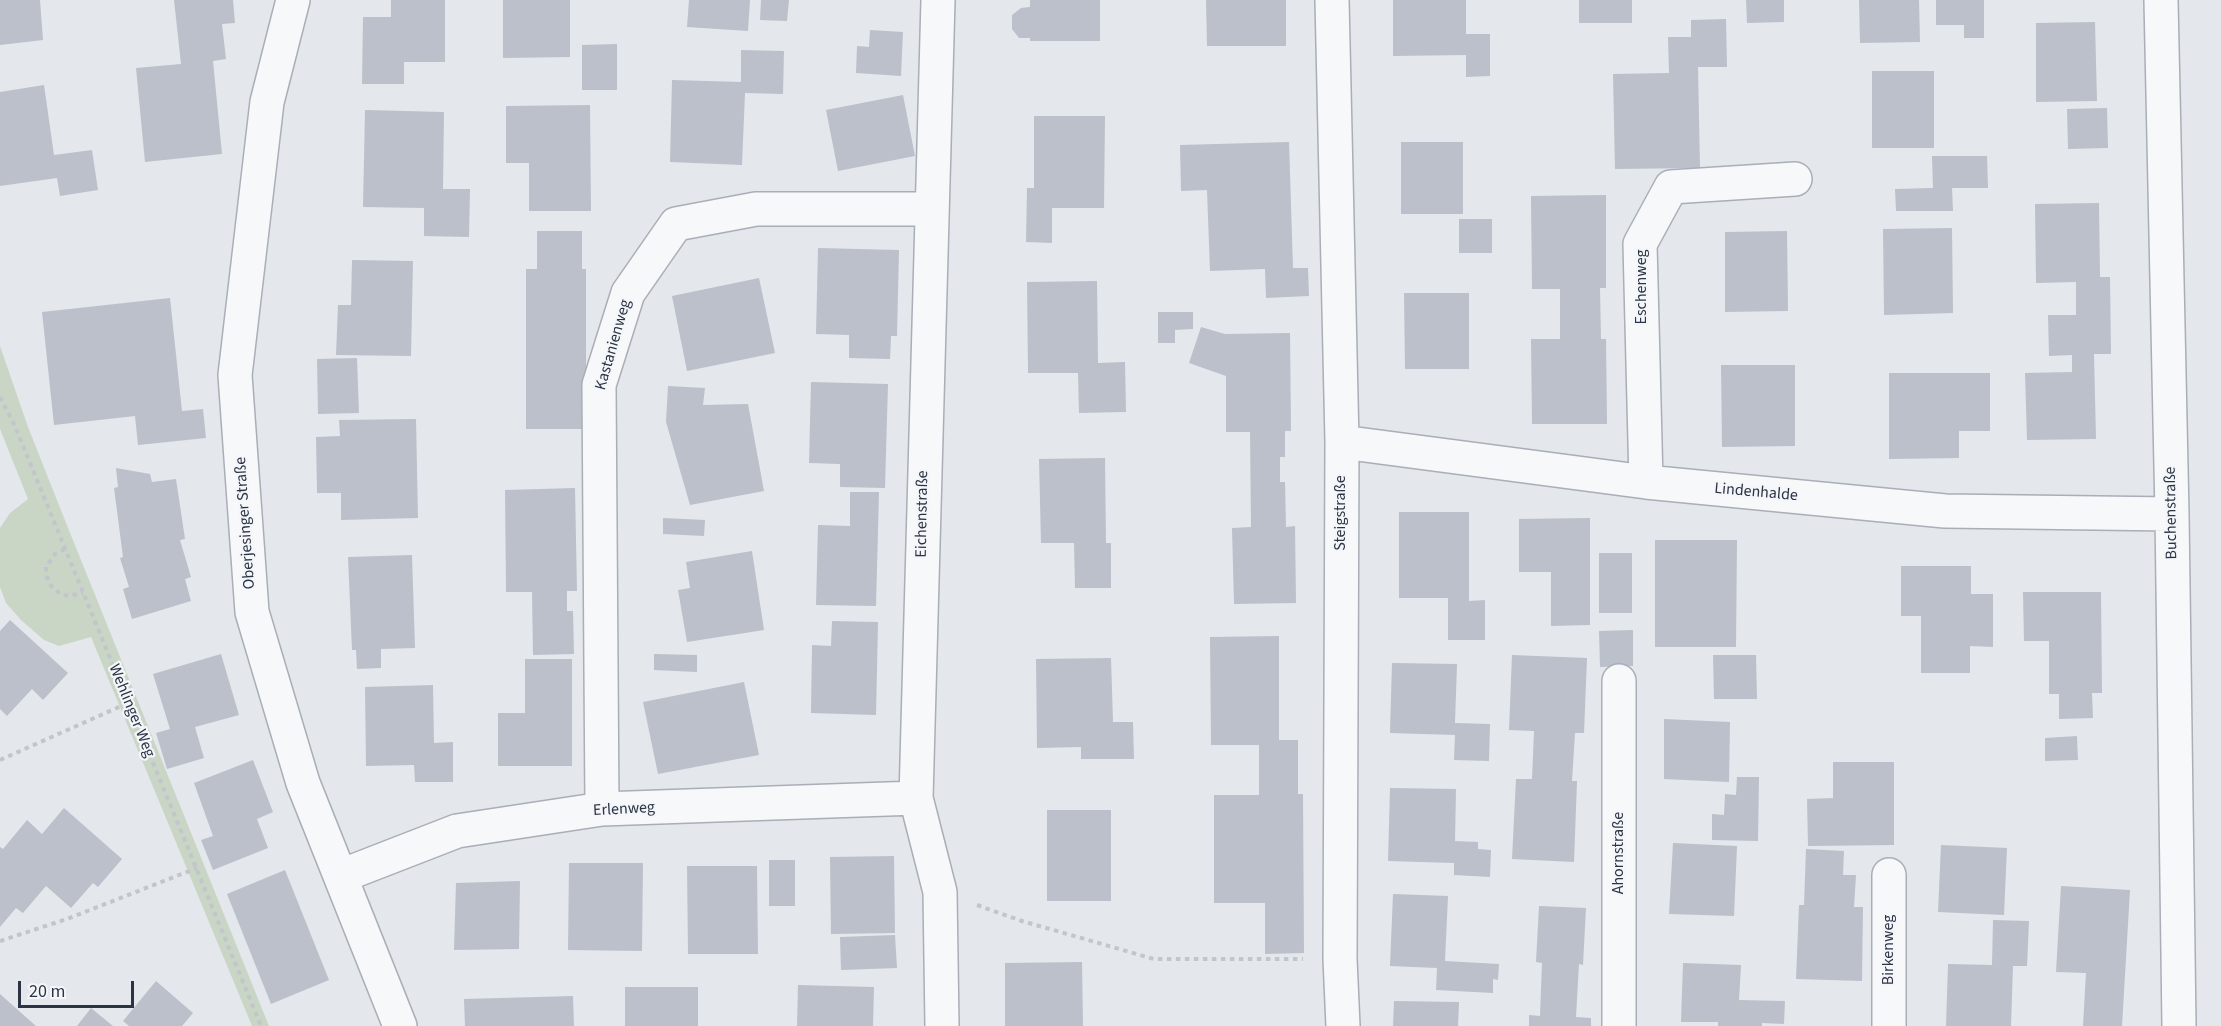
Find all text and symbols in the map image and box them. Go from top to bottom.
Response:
street label: Eschenweg [1632,249,1652,325]
street label: Kastanienweg [592,297,636,393]
street label: Oberjesinger Straße [232,456,260,590]
street label: Buchenstraße [2162,466,2182,560]
street label: Eichenstraße [913,470,933,558]
street label: Steigstraße [1331,475,1351,551]
street label: Lindenhalde [1713,480,1799,506]
street label: Wehlinger Weg [104,662,158,760]
street label: Erlenweg [593,799,655,821]
street label: Ahornstraße [1609,812,1629,894]
street label: Birkenweg [1879,915,1899,985]
scale bar [21,969,136,1007]
text: 20 m [29,979,65,1004]

